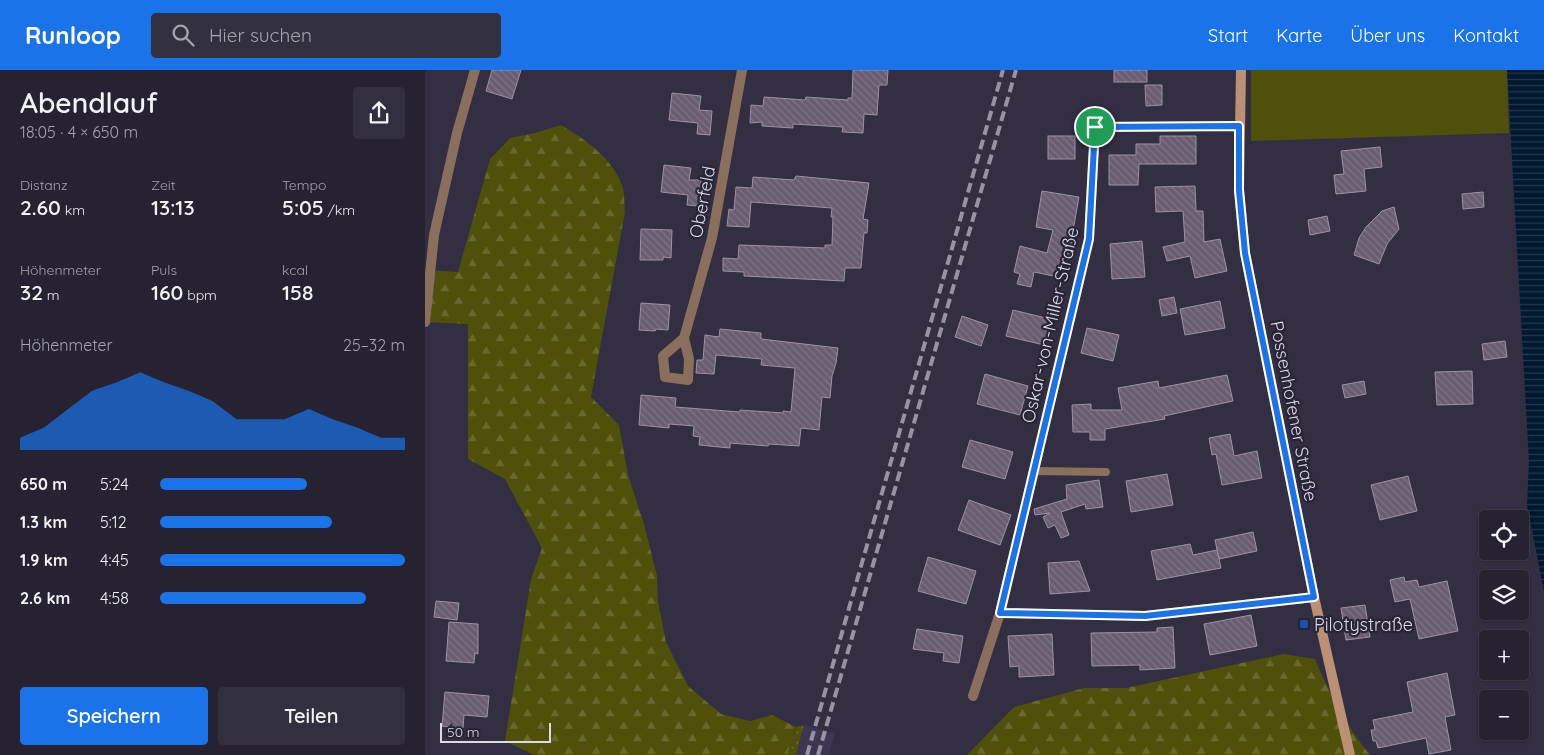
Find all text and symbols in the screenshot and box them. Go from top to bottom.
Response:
search box [151,13,501,58]
text: Runloop [25,20,121,50]
icon: search [169,21,197,49]
text: Hier suchen [209,23,312,47]
text: Start [1208,24,1248,47]
text: Karte [1276,24,1322,47]
text: Über uns [1350,24,1425,47]
text: Kontakt [1453,24,1519,47]
text: Abendlauf [20,85,158,120]
button: share [353,87,405,139]
pin [1074,106,1116,148]
icon: arrive [1081,113,1109,141]
text: 18:05 · 4 × 650 m [20,122,138,142]
street label: Oberfeld [684,164,720,240]
text: Distanz [20,176,68,194]
text: Zeit [151,176,176,194]
text: Tempo [282,176,326,194]
text: 2.60 [20,194,61,220]
text: 13:13 [151,194,195,220]
text: 5:05 [282,194,324,220]
text: km [61,201,85,219]
text: /km [324,201,355,219]
street label: Oskar-von-Miller-Straße [1016,225,1084,425]
text: Höhenmeter [20,261,101,279]
text: Puls [151,261,177,279]
text: kcal [282,261,308,279]
text: 32 [20,279,43,305]
text: 160 [151,279,183,305]
text: 158 [282,279,313,305]
text: m [43,286,60,304]
text: bpm [183,286,217,304]
street label: Possenhofener Straße [1265,319,1323,503]
text: Höhenmeter [20,335,113,355]
text: 25–32 m [343,335,405,355]
text: 650 m [20,474,67,494]
text: 5:24 [100,474,129,494]
map controls [1479,510,1529,740]
button: locate [1479,510,1529,560]
text: 1.3 km [20,512,67,532]
text: 5:12 [100,512,127,532]
text: 1.9 km [20,550,68,570]
text: 4:45 [100,550,129,570]
button: layers [1479,570,1529,620]
text: 2.6 km [20,588,70,608]
text: 4:58 [100,588,129,608]
place label: Pilotystraße [1314,613,1413,636]
marker: Pilotystraße [1298,618,1310,630]
button: + [1479,630,1529,680]
button: Speichern [20,687,208,745]
button: Teilen [218,687,405,745]
button: − [1479,690,1529,740]
scale bar [440,720,551,743]
text: 50 m [447,723,480,741]

